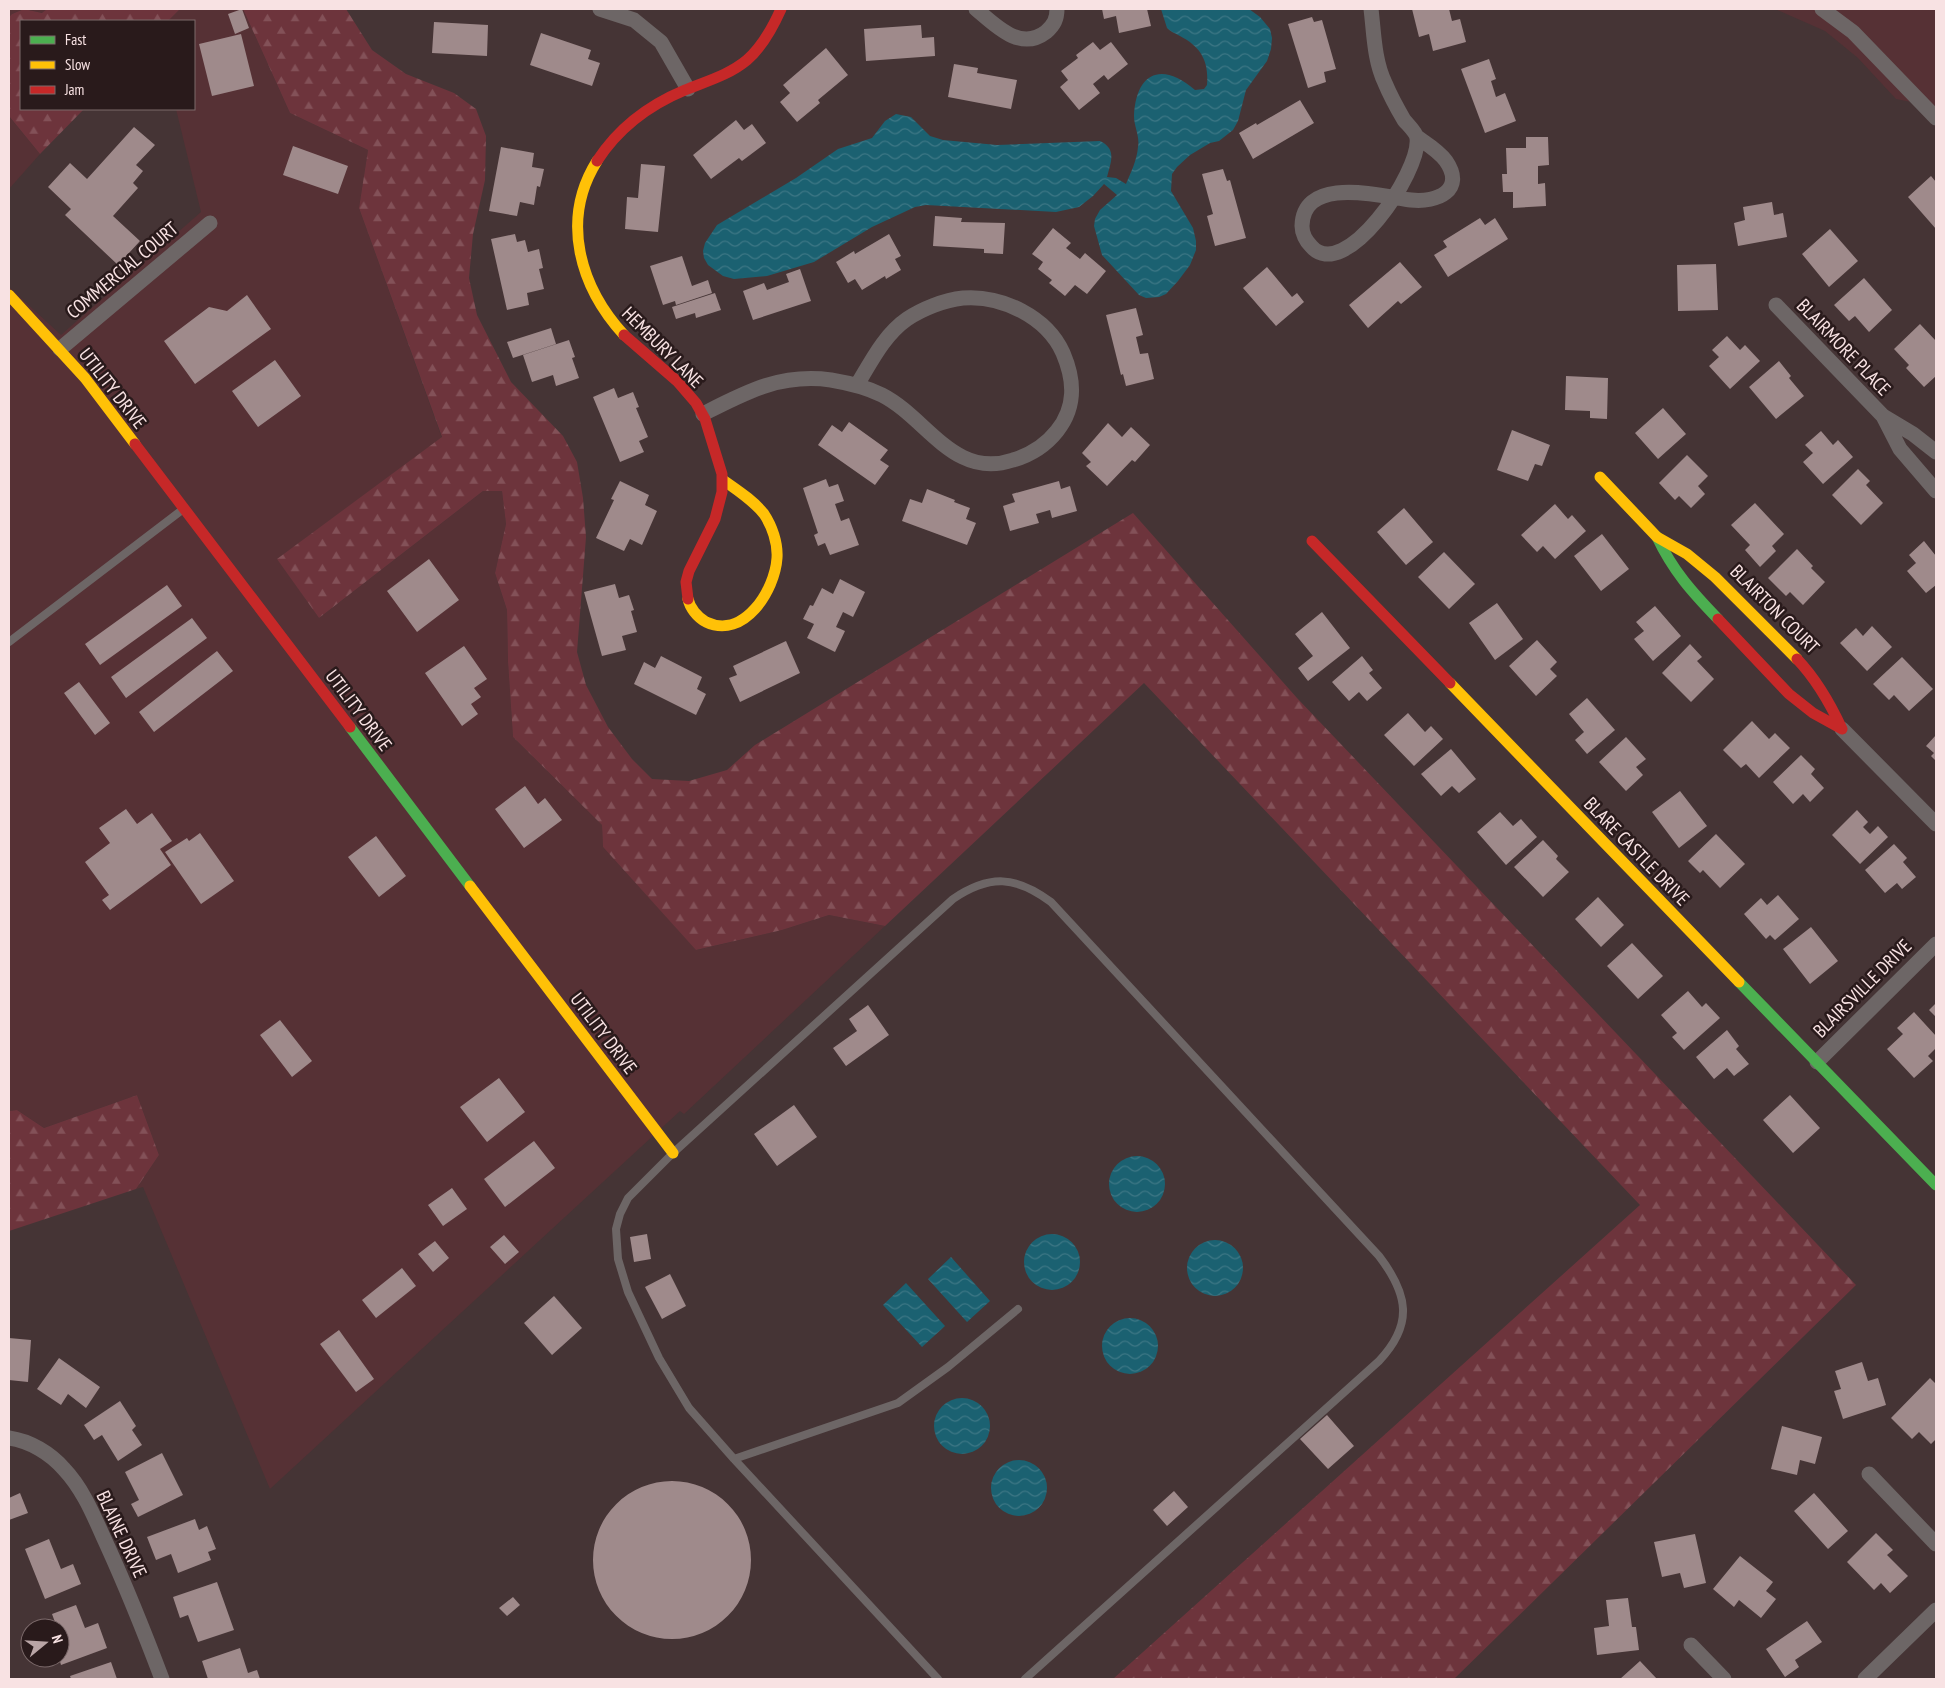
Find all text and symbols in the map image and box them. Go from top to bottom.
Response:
legend [20,20,195,110]
text: Fast [65,30,86,49]
text: Slow [65,55,90,74]
text: Jam [64,80,84,99]
street label: COMMERCIAL COURT [61,216,183,324]
street label: BLAIRMORE PLACE [1792,294,1896,400]
street label: HEMBURY LANE [617,301,709,393]
street label: UTILITY DRIVE [74,343,152,433]
street label: BLAIRTON COURT [1725,559,1825,659]
street label: UTILITY DRIVE [321,664,397,756]
street label: BLARE CASTLE DRIVE [1579,792,1695,910]
street label: BLAIRSVILLE DRIVE [1808,934,1916,1042]
street label: UTILITY DRIVE [566,987,642,1079]
street label: BLAINE DRIVE [91,1487,153,1581]
north arrow [20,1618,70,1668]
text: N [48,1633,67,1645]

